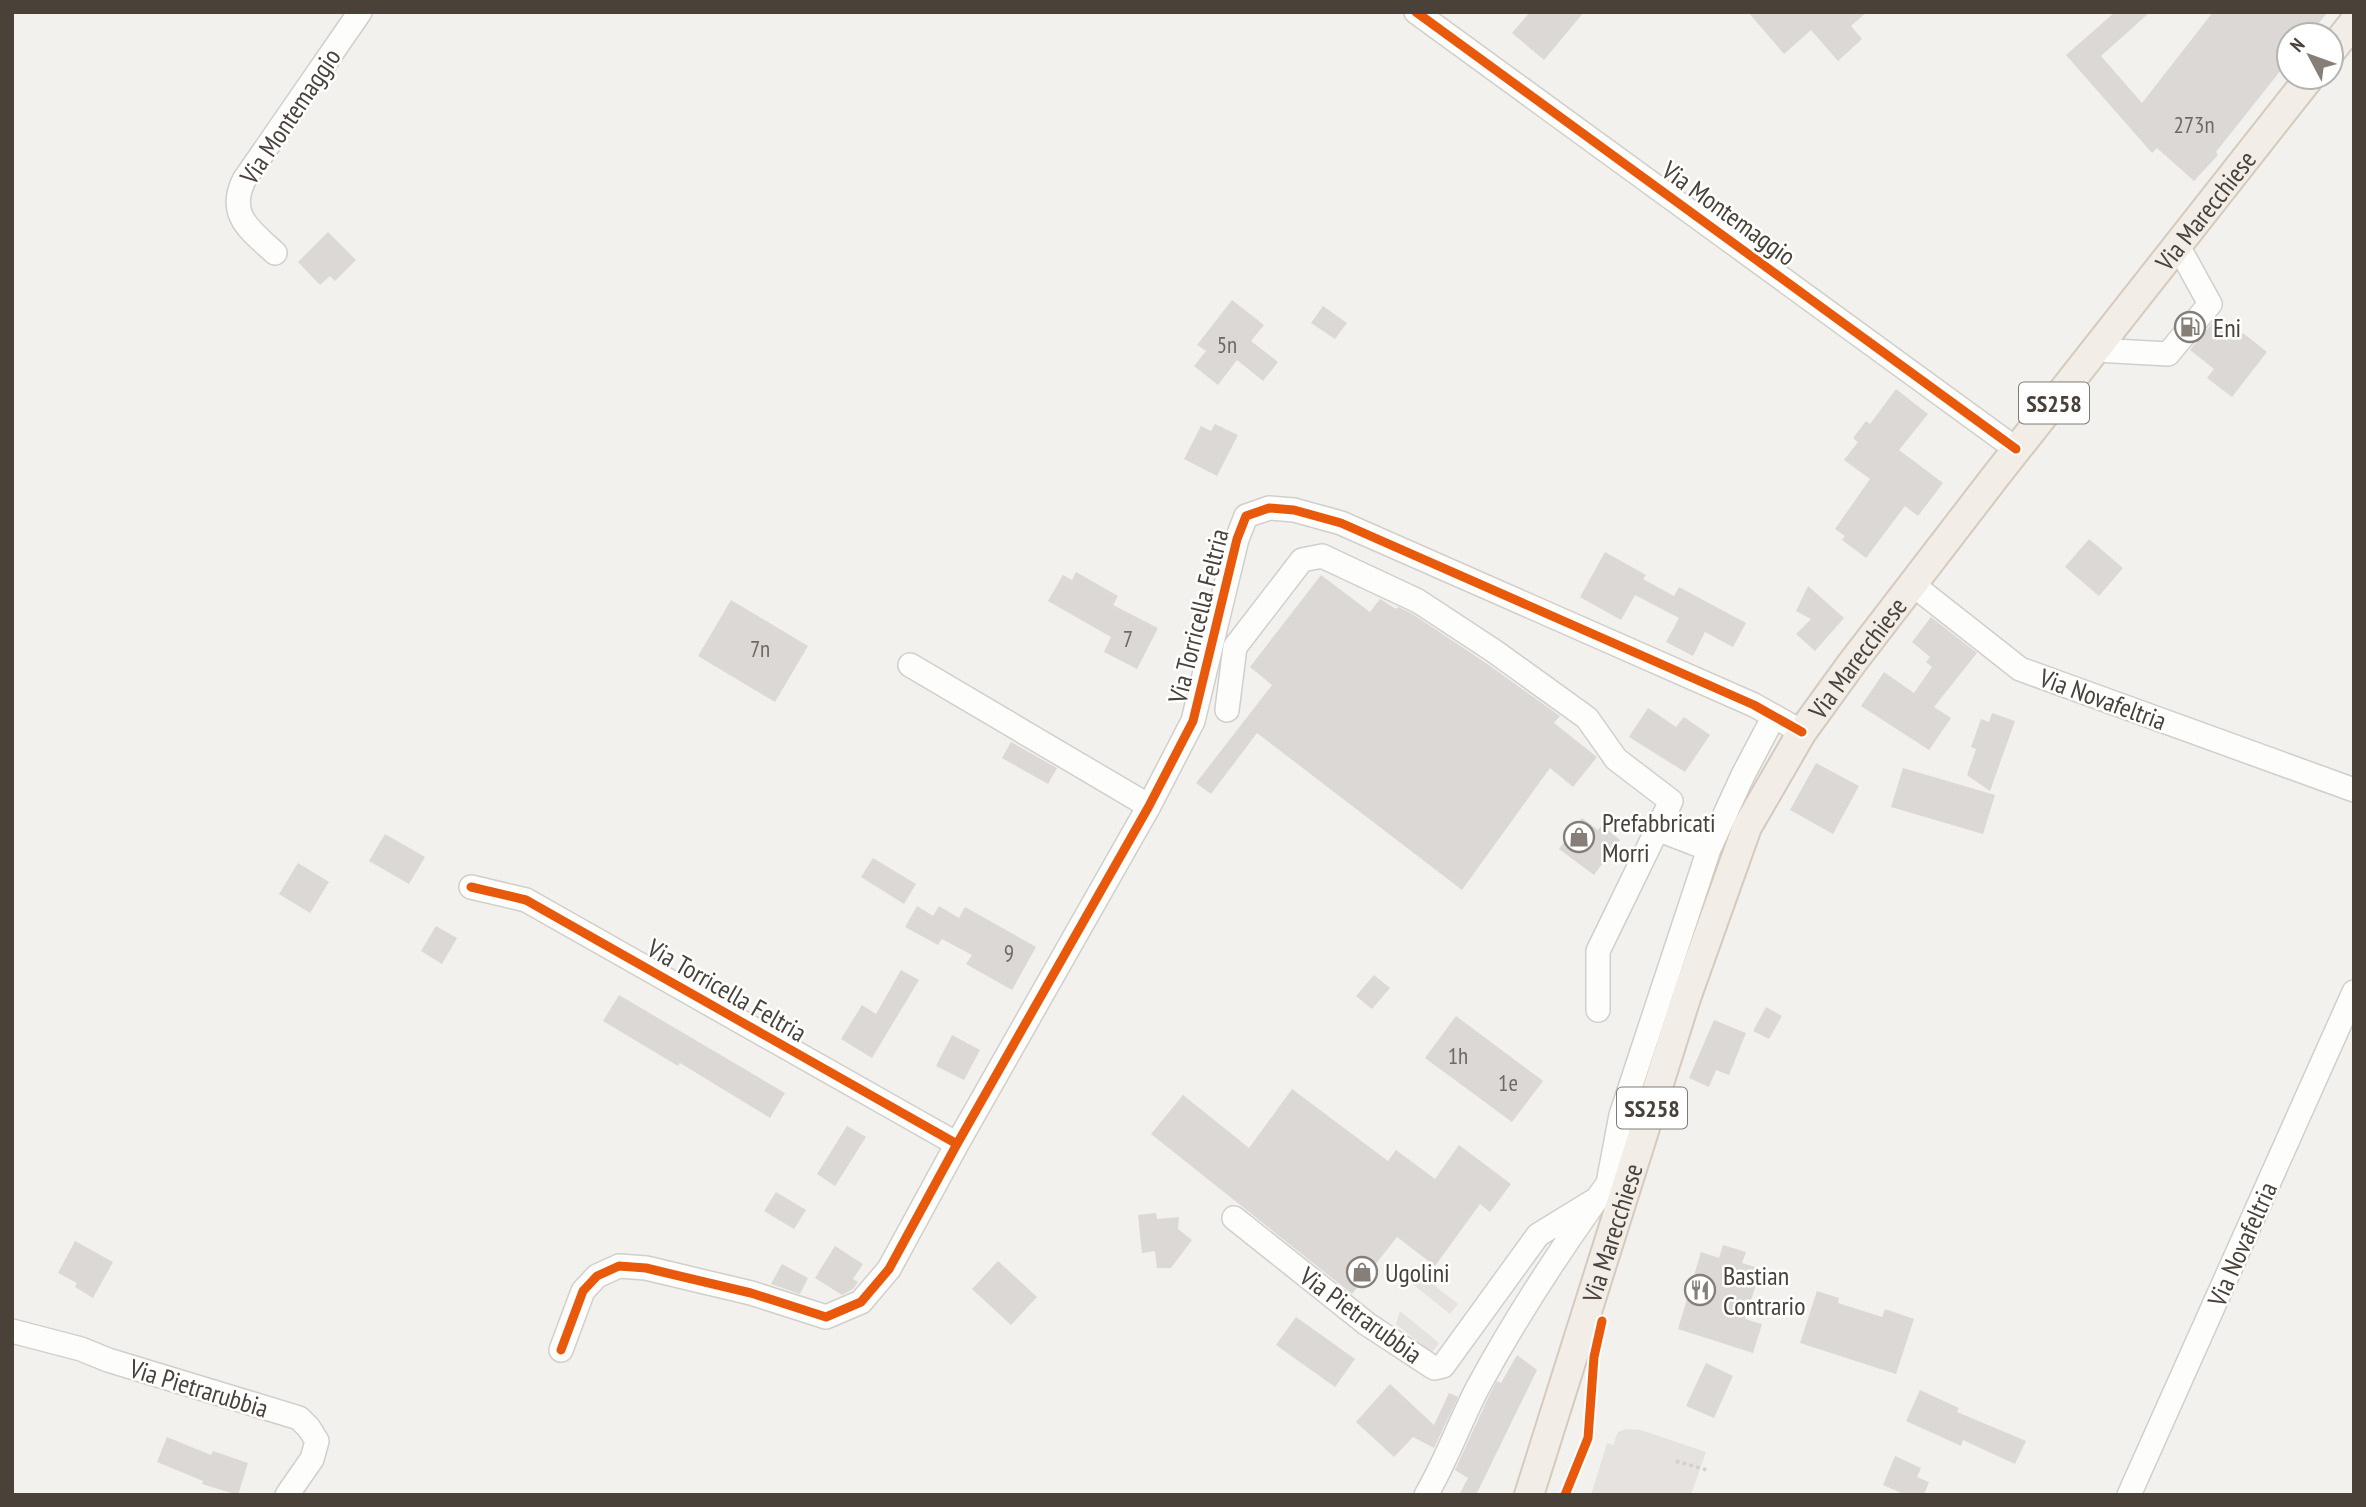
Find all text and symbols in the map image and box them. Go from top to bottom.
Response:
north arrow [2275,21,2345,91]
text: N [2285,33,2310,57]
street label: Via Montemaggio [232,42,348,191]
house number: 273n [2173,110,2215,139]
street label: Via Marecchiese [2147,143,2263,278]
street label: Via Montemaggio [1655,153,1802,273]
fuel station icon: Eni [2173,310,2207,344]
place label: Eni [2213,311,2241,344]
house number: 5n [1217,330,1237,359]
road number: SS258 [2019,382,2089,424]
street label: Via Torricella Feltria [1160,525,1236,708]
street label: Via Marecchiese [1800,590,1913,726]
house number: 7 [1123,624,1133,653]
house number: 7n [750,634,770,663]
street label: Via Novafeltria [2034,660,2171,737]
place label: Prefabbricati Morri [1602,806,1716,869]
shop icon: Prefabbricati Morri [1562,820,1596,854]
street label: Via Torricella Feltria [641,931,813,1049]
house number: 9 [1004,938,1014,967]
house number: 1h [1448,1041,1468,1070]
house number: 1e [1498,1068,1518,1097]
road number: SS258 [1617,1088,1687,1128]
street label: Via Marecchiese [1574,1159,1649,1307]
street label: Via Novafeltria [2200,1177,2284,1312]
shop icon: Ugolini [1345,1255,1379,1289]
place label: Ugolini [1385,1256,1450,1289]
street label: Via Pietrarubbia [1292,1259,1429,1370]
place label: Bastian Contrario [1723,1259,1806,1322]
restaurant icon: Bastian Contrario [1683,1273,1717,1307]
street label: Via Pietrarubbia [125,1351,272,1425]

